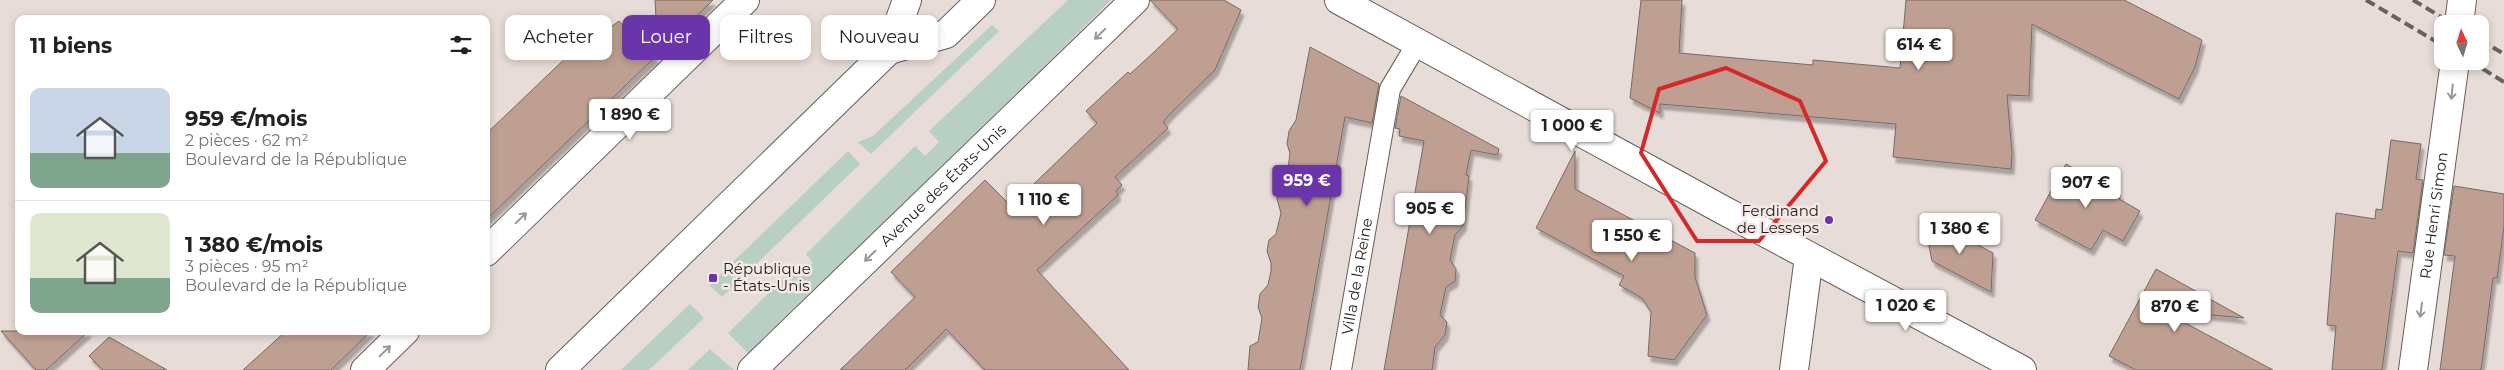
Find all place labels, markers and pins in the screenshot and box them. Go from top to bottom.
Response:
pin: 614 € [1884,28,1954,71]
pin: 1 890 € [584,98,676,141]
pin: 1 000 € [1526,110,1618,152]
pin: 959 € [1272,164,1342,207]
pin: 907 € [2051,166,2121,209]
pin: 1 110 € [998,184,1090,226]
pin: 905 € [1395,192,1465,235]
place label: Ferdinand de Lesseps [1737,201,1819,237]
pin: 1 380 € [1914,212,2006,255]
marker: Ferdinand de Lesseps [1823,214,1835,226]
pin: 1 550 € [1586,220,1678,262]
place label: République - États-Unis [723,259,811,295]
marker: République - États-Unis [707,272,719,284]
pin: 1 020 € [1860,290,1952,332]
pin: 870 € [2140,290,2210,333]

